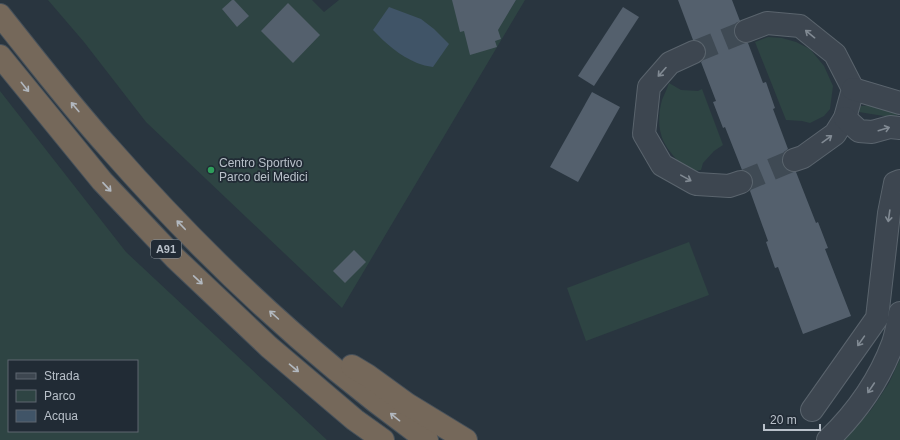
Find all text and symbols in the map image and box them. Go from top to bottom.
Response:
one-way arrow [805,29,816,38]
one-way arrow [657,67,666,77]
one-way arrow [20,81,29,92]
one-way arrow [70,102,79,113]
one-way arrow [877,125,890,132]
one-way arrow [821,135,832,144]
place label: Centro Sportivo Parco dei Medici [219,156,308,184]
marker: Centro Sportivo Parco dei Medici [206,165,216,175]
one-way arrow [680,175,692,183]
one-way arrow [103,182,112,192]
one-way arrow [885,209,893,222]
one-way arrow [176,220,185,230]
road number: A91 [151,240,181,258]
one-way arrow [193,275,203,285]
one-way arrow [269,311,280,320]
one-way arrow [857,335,865,346]
legend [8,360,138,432]
one-way arrow [288,364,299,373]
text: Strada [44,369,80,383]
one-way arrow [867,382,875,393]
text: Parco [44,389,76,403]
scale bar [764,406,820,432]
text: Acqua [44,409,78,423]
one-way arrow [390,413,401,421]
text: 20 m [770,413,797,427]

